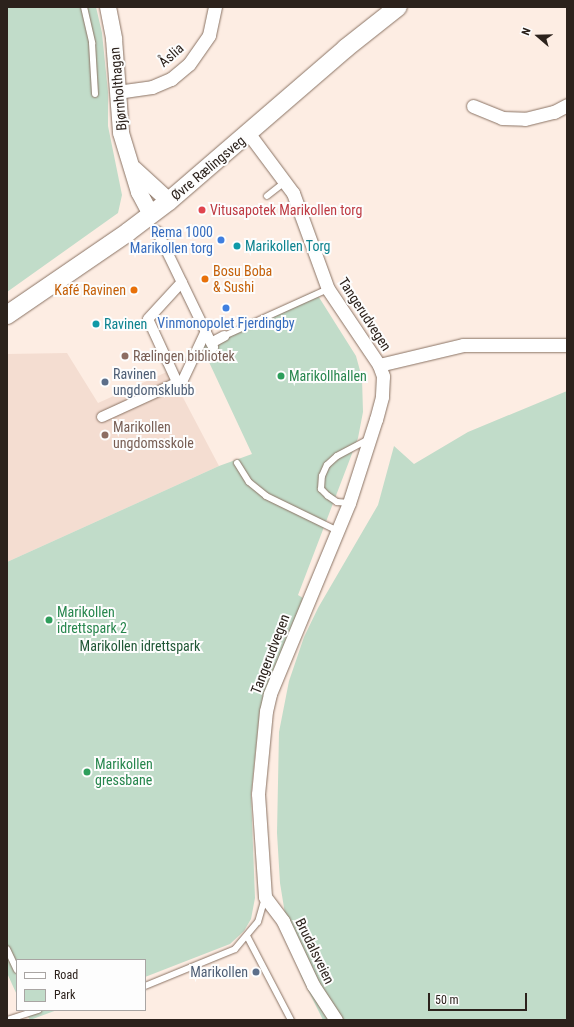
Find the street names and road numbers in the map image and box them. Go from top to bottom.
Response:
street label: Åslia [155,40,187,70]
street label: Bjørnholthagan [106,47,130,131]
street label: Øvre Rælingsveg [167,132,249,204]
street label: Tangerudvegen [335,274,395,354]
street label: Tangerudvegen [247,612,293,696]
street label: Brudalsveien [292,915,338,987]

